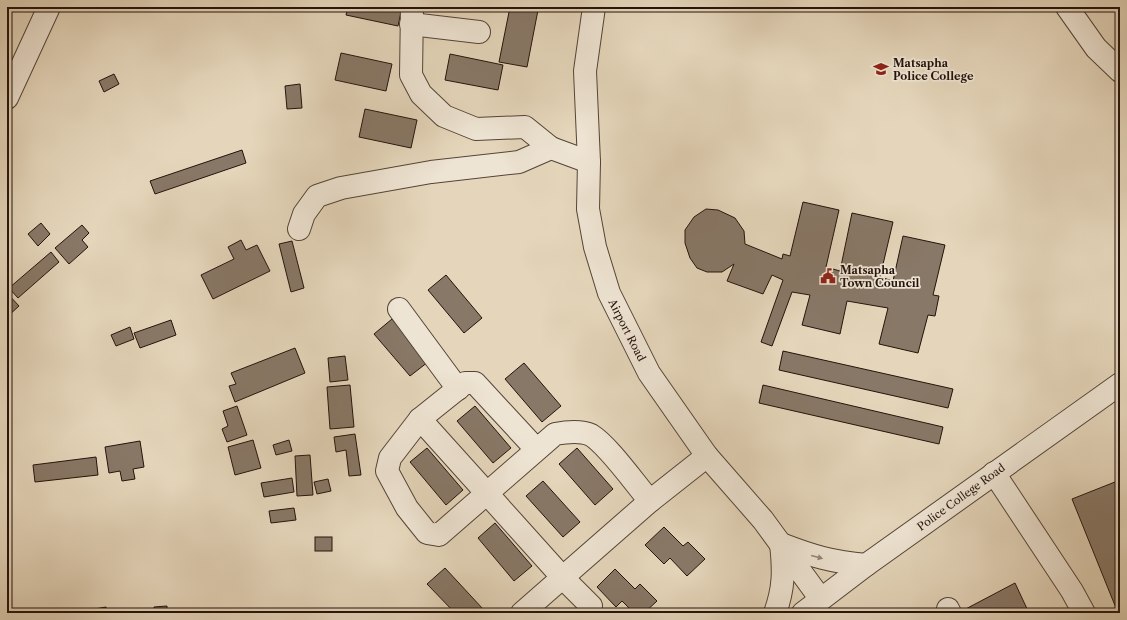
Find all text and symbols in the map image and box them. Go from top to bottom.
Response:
place label: Matsapha Police College [893,56,974,83]
school or university icon: Matsapha Police College [872,60,890,78]
place label: Matsapha Town Council [840,263,920,290]
public building icon: Matsapha Town Council [819,267,837,285]
street label: Airport Road [605,295,649,364]
street label: Police College Road [914,460,1008,534]
one-way arrow [811,555,823,561]

